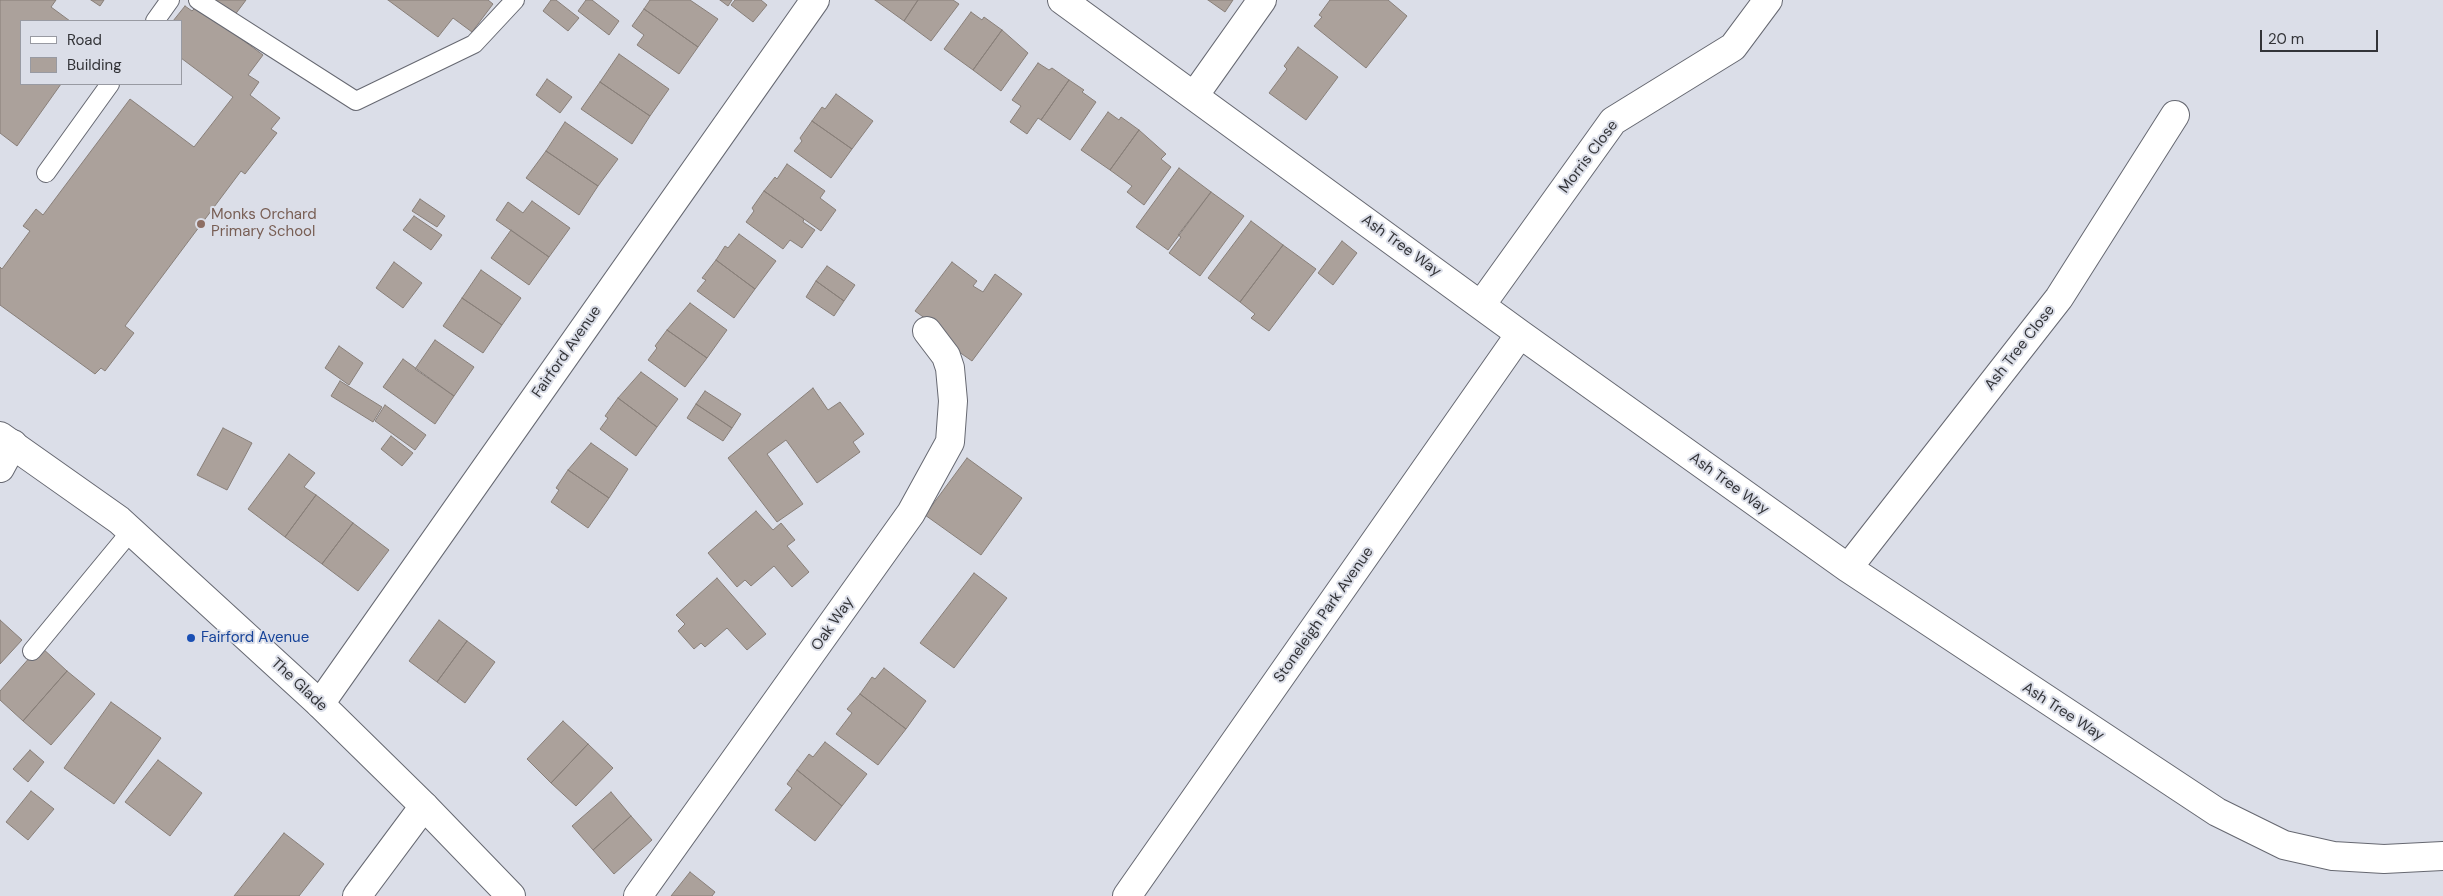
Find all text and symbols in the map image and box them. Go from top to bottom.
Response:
legend [20,20,182,85]
scale bar [2263,20,2380,52]
text: 20 m [2268,29,2304,49]
text: Road [67,30,102,50]
text: Building [67,55,122,75]
street label: Morris Close [1556,117,1622,197]
place label: Monks Orchard Primary School [211,206,317,241]
street label: Ash Tree Way [1358,211,1444,281]
marker: Monks Orchard Primary School [195,218,207,230]
street label: Ash Tree Close [1981,302,2059,394]
street label: Fairford Avenue [529,303,605,401]
street label: Ash Tree Way [1686,449,1772,519]
street label: Stoneleigh Park Avenue [1270,544,1378,686]
street label: Oak Way [808,594,858,654]
place label: Fairford Avenue [201,629,309,647]
marker: Fairford Avenue [185,632,197,644]
street label: The Glade [267,654,331,716]
street label: Ash Tree Way [2019,679,2107,745]

